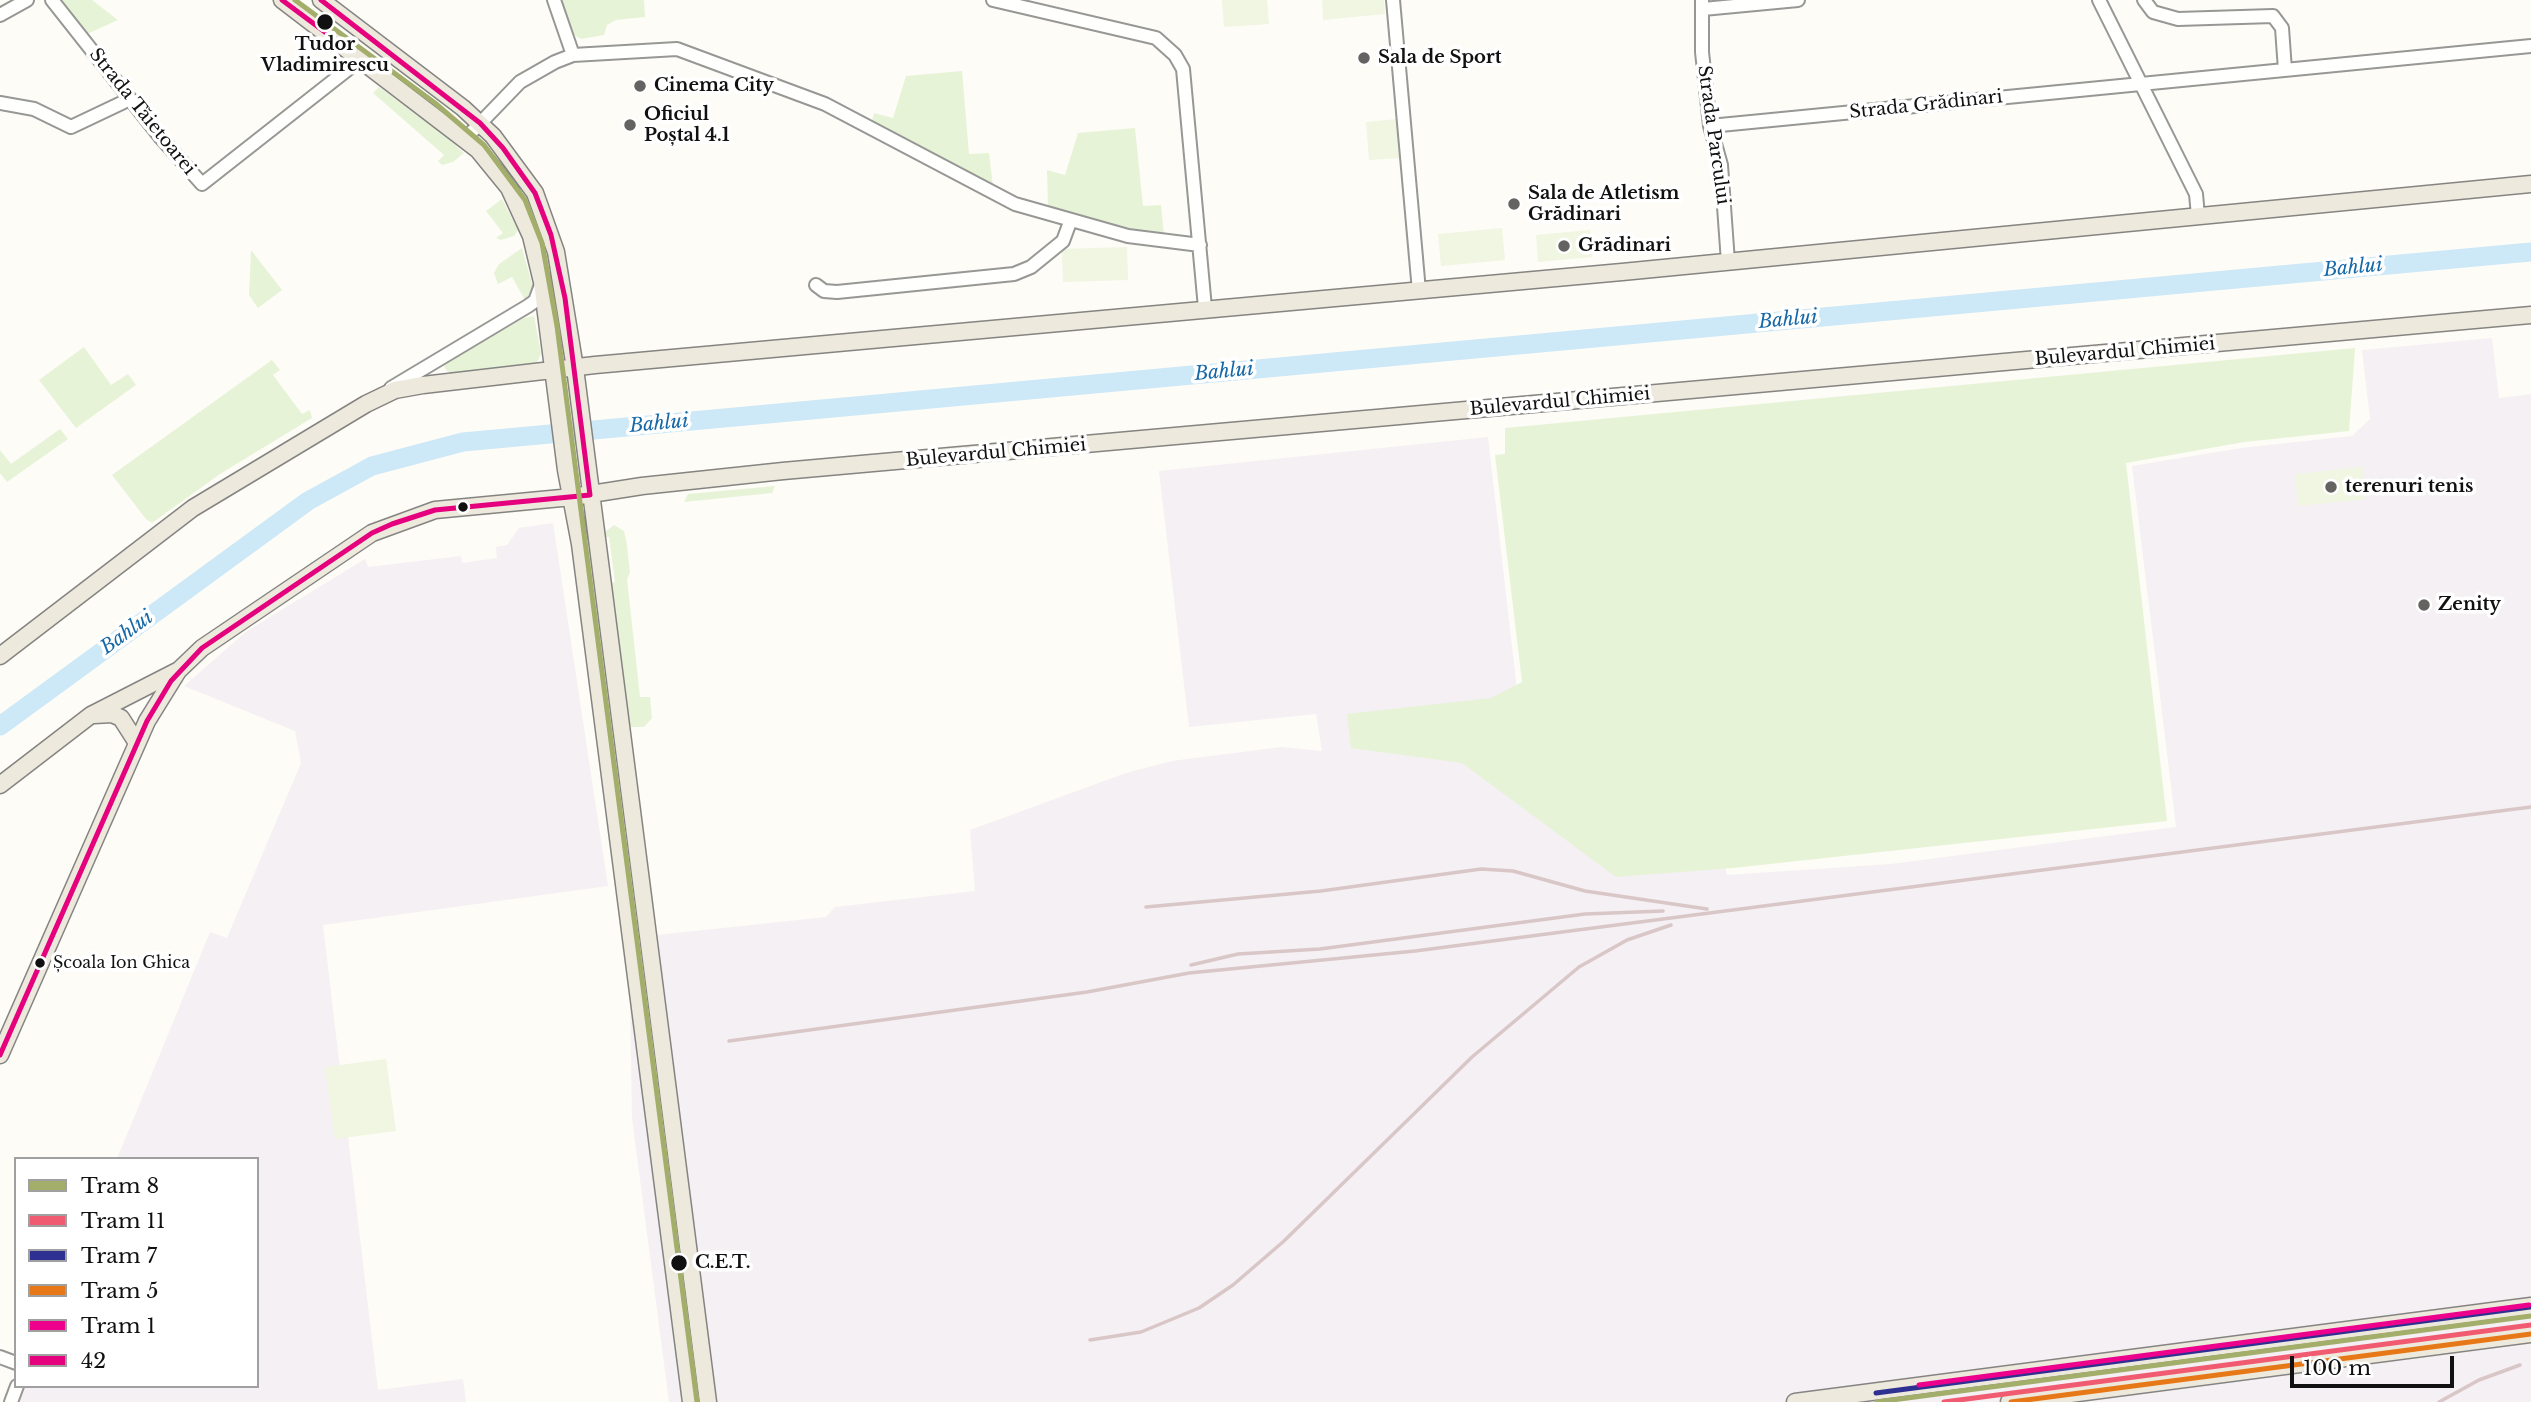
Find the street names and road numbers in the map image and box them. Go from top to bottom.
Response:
street label: Strada Tăietoarei [84,44,200,180]
street label: Strada Parcului [1693,64,1733,206]
street label: Strada Grădinari [1848,86,2004,124]
street label: Bulevardul Chimiei [2034,333,2216,371]
street label: Bulevardul Chimiei [1469,383,1651,421]
street label: Bulevardul Chimiei [905,434,1087,472]

